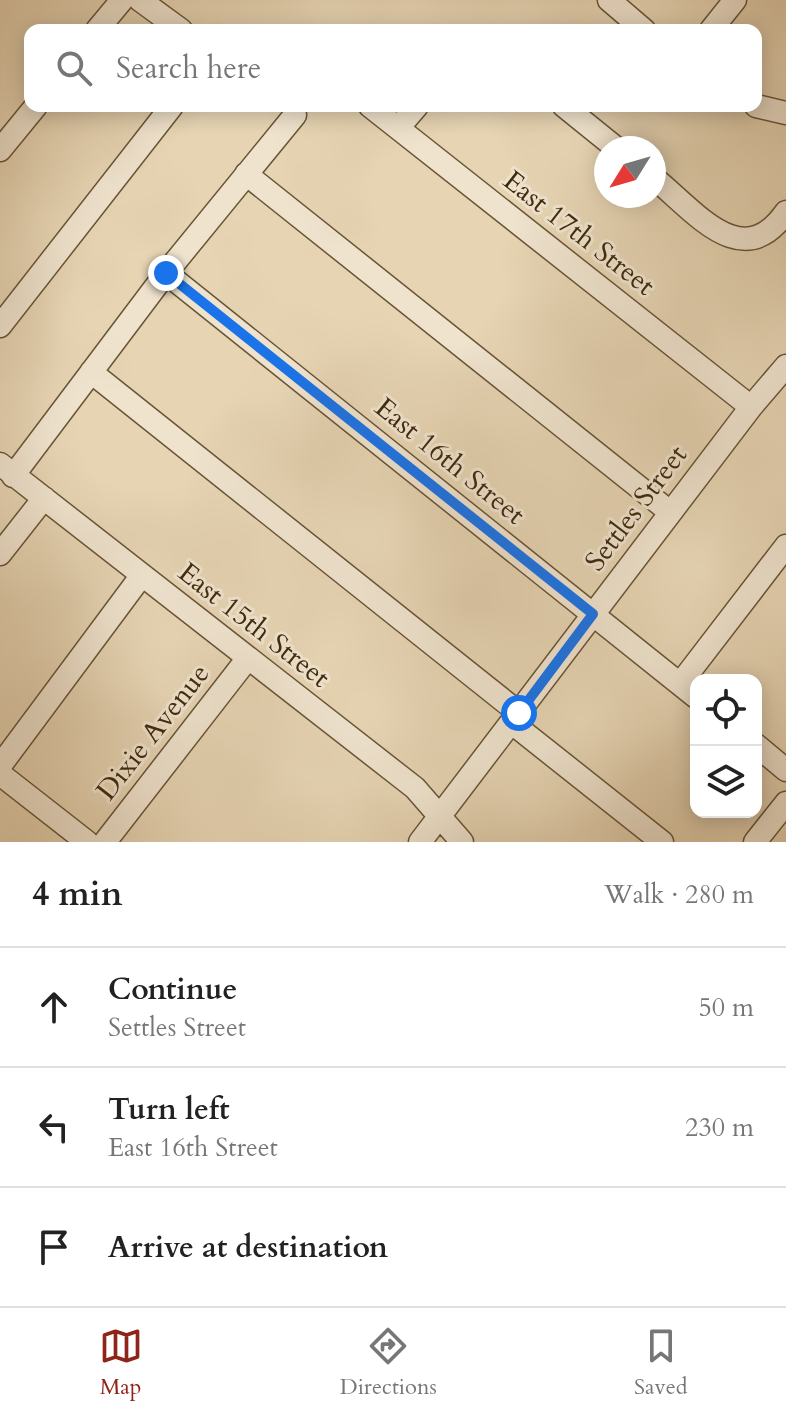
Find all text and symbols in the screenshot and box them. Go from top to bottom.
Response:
search box [24,24,762,112]
icon: search [52,46,96,90]
text: Search here [116,48,261,89]
north arrow [594,136,666,208]
street label: East 17th Street [495,162,663,304]
route end [148,255,184,291]
street label: East 16th Street [367,389,533,533]
street label: Settles Street [576,437,696,579]
street label: East 15th Street [170,554,338,696]
street label: Dixie Avenue [88,656,218,808]
map controls [690,674,762,818]
button: locate [690,674,762,746]
route start [501,695,537,731]
button: layers [690,746,762,818]
text: 4 min [32,871,123,917]
text: Walk · 280 m [604,877,754,912]
text: Continue [108,969,237,1010]
icon: ahead [32,985,76,1029]
text: 50 m [698,990,754,1025]
text: Settles Street [108,1010,246,1045]
text: Turn left [108,1089,230,1130]
icon: left [32,1105,76,1149]
text: 230 m [685,1110,754,1145]
text: East 16th Street [108,1130,278,1165]
icon: arrive [32,1225,76,1269]
text: Arrive at destination [108,1227,388,1268]
tab: Map [99,1324,143,1402]
tab: Directions [340,1324,437,1402]
tab: Saved [634,1324,687,1402]

